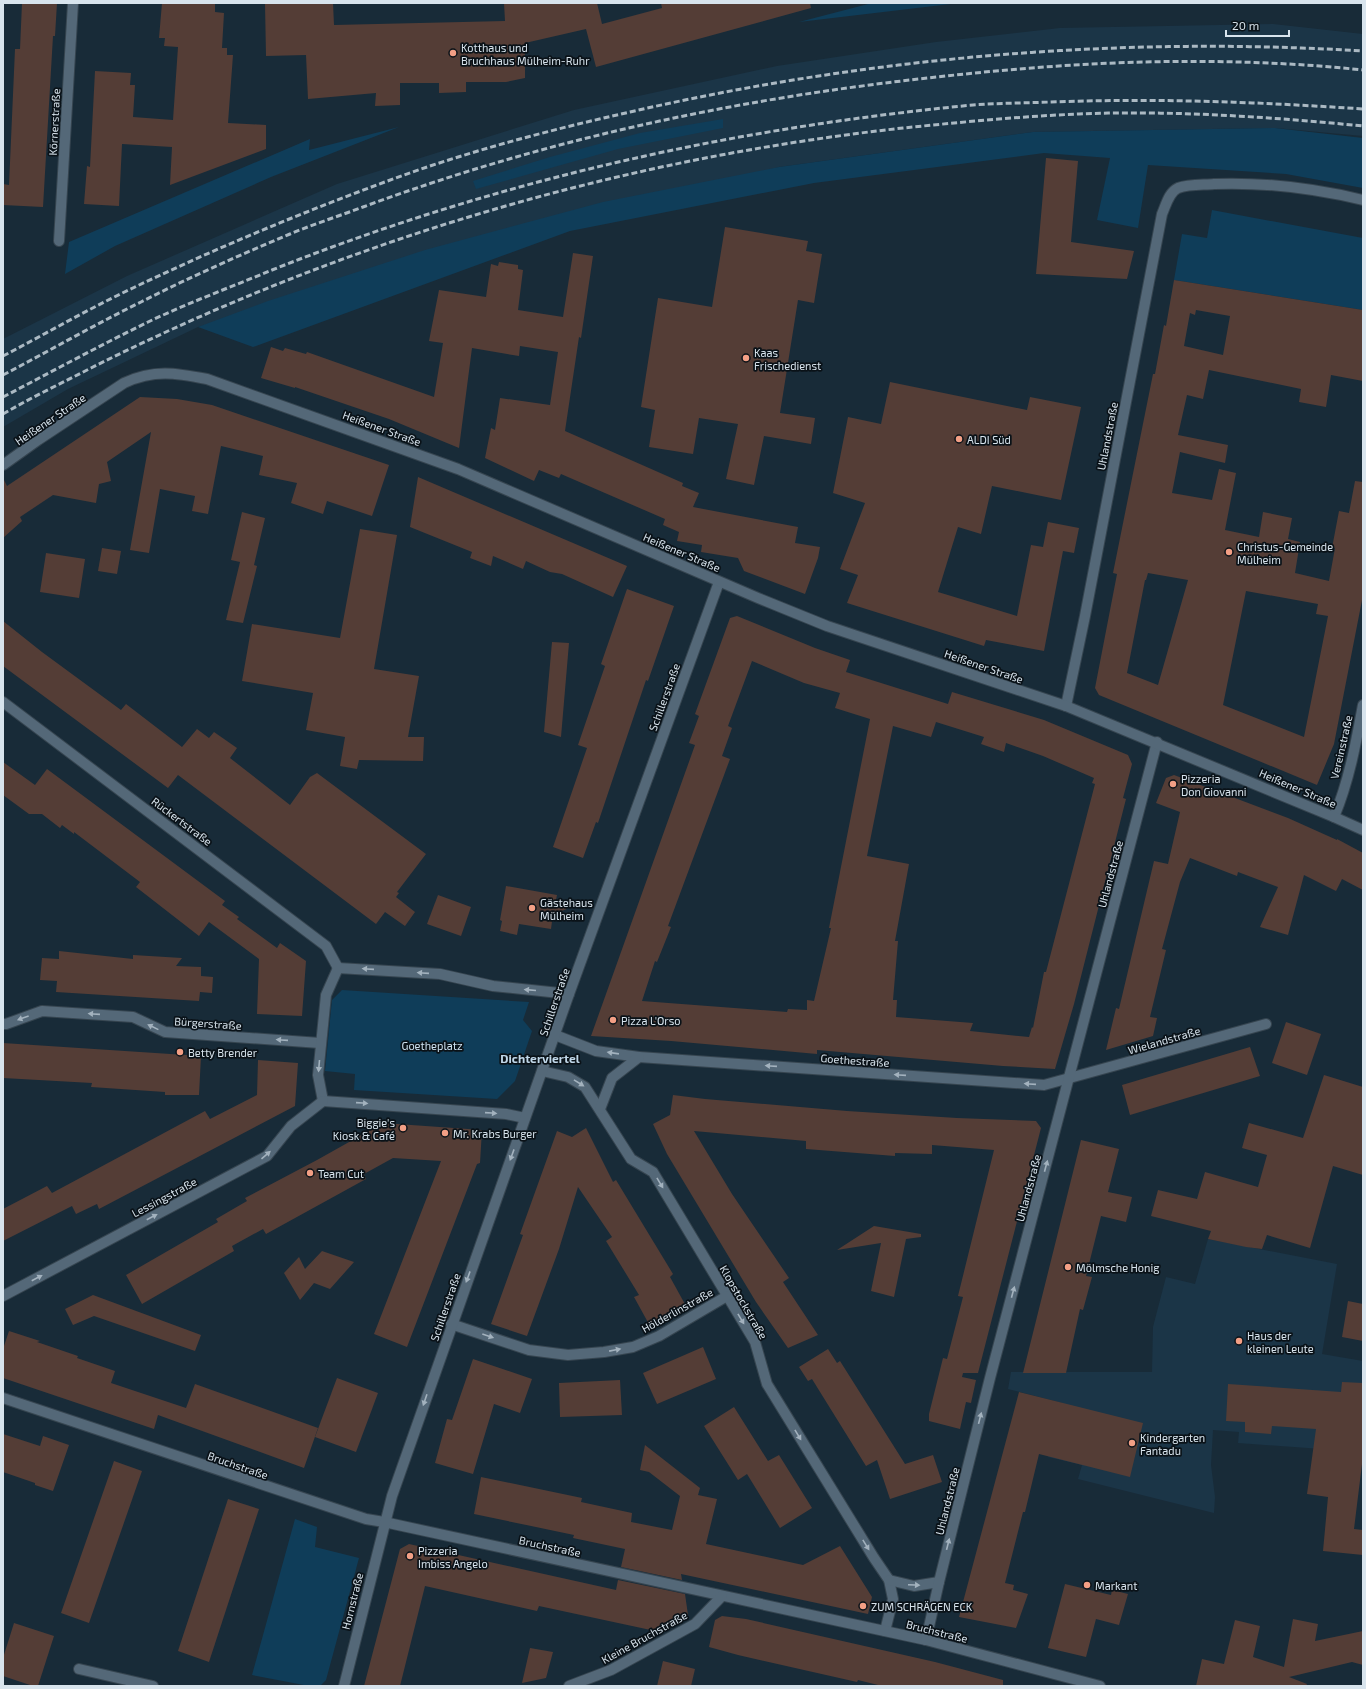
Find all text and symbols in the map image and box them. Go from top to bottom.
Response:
scale bar [1226,12,1289,38]
text: 20 m [1232,18,1259,32]
place label: Kotthaus und Bruchhaus Mülheim-Ruhr [461,41,590,67]
marker: Kotthaus und Bruchhaus Mülheim-Ruhr [448,48,458,58]
street label: Körnerstraße [46,88,62,156]
place label: Kaas Frischedienst [754,346,821,372]
marker: Kaas Frischedienst [741,353,751,363]
street label: Heißener Straße [12,391,88,447]
street label: Uhlandstraße [1094,401,1120,471]
street label: Heißener Straße [341,408,423,448]
place label: ALDI Süd [967,433,1011,446]
marker: ALDI Süd [954,434,964,444]
street label: Heißener Straße [642,530,723,574]
place label: Christus-Gemeinde Mülheim [1237,540,1333,566]
marker: Christus-Gemeinde Mülheim [1224,547,1234,557]
street label: Heißener Straße [943,646,1025,686]
street label: Schillerstraße [646,661,682,733]
street label: Vereinstraße [1327,714,1355,780]
street label: Heißener Straße [1258,766,1339,810]
place label: Pizzeria Don Giovanni [1181,772,1247,798]
marker: Pizzeria Don Giovanni [1168,779,1178,789]
street label: Rückertstraße [149,794,215,848]
street label: Uhlandstraße [1095,839,1125,909]
place label: Gästehaus Mülheim [540,896,593,922]
marker: Gästehaus Mülheim [527,903,537,913]
one-way arrow [362,965,374,972]
street label: Schillerstraße [536,966,572,1038]
one-way arrow [417,969,429,976]
one-way arrow [524,986,536,993]
one-way arrow [88,1011,100,1018]
street label: Bürgerstraße [174,1014,242,1032]
place label: Pizza L'Orso [621,1014,681,1027]
marker: Pizza L'Orso [608,1015,618,1025]
one-way arrow [16,1016,28,1022]
street label: Wielandstraße [1126,1023,1202,1057]
one-way arrow [147,1024,159,1030]
one-way arrow [276,1037,288,1044]
park label: Goetheplatz [401,1039,463,1052]
place label: Betty Brender [188,1046,258,1059]
marker: Betty Brender [175,1047,185,1057]
one-way arrow [607,1050,619,1056]
district label: Dichterviertel [500,1051,580,1065]
street label: Goethestraße [820,1051,890,1069]
one-way arrow [315,1060,322,1072]
one-way arrow [765,1063,777,1070]
one-way arrow [894,1072,906,1079]
one-way arrow [573,1080,585,1087]
one-way arrow [1024,1081,1036,1088]
one-way arrow [356,1100,368,1107]
one-way arrow [485,1109,497,1116]
place label: Biggie's Kiosk & Café [333,1116,395,1142]
marker: Biggie's Kiosk & Café [398,1123,408,1133]
place label: Mr. Krabs Burger [453,1127,537,1140]
marker: Mr. Krabs Burger [440,1128,450,1138]
one-way arrow [508,1149,514,1161]
one-way arrow [261,1150,271,1159]
street label: Uhlandstraße [1013,1153,1043,1223]
one-way arrow [1043,1160,1049,1173]
place label: Team Cut [318,1167,364,1180]
marker: Team Cut [305,1168,315,1178]
street label: Lessingstraße [129,1174,199,1220]
one-way arrow [656,1177,663,1189]
one-way arrow [146,1213,158,1220]
place label: Mölmsche Honig [1076,1261,1159,1274]
marker: Mölmsche Honig [1063,1262,1073,1272]
street label: Klopstockstraße [718,1263,770,1341]
street label: Schillerstraße [427,1271,463,1343]
one-way arrow [465,1271,471,1283]
one-way arrow [32,1274,43,1281]
street label: Hölderlinstraße [639,1285,715,1335]
one-way arrow [1010,1286,1016,1298]
one-way arrow [737,1313,744,1325]
place label: Haus der kleinen Leute [1247,1329,1314,1355]
one-way arrow [483,1334,495,1340]
marker: Haus der kleinen Leute [1234,1336,1244,1346]
one-way arrow [609,1347,621,1353]
one-way arrow [422,1394,428,1406]
one-way arrow [978,1412,984,1424]
one-way arrow [794,1429,801,1441]
place label: Kindergarten Fantadu [1140,1431,1205,1457]
marker: Kindergarten Fantadu [1127,1438,1137,1448]
street label: Bruchstraße [206,1449,270,1481]
street label: Uhlandstraße [932,1466,962,1536]
street label: Bruchstraße [518,1533,582,1559]
one-way arrow [946,1538,952,1550]
one-way arrow [862,1539,869,1551]
place label: Pizzeria Imbiss Angelo [418,1544,488,1570]
marker: Pizzeria Imbiss Angelo [405,1551,415,1561]
street label: Hornstraße [339,1571,365,1631]
place label: Markant [1095,1579,1137,1592]
marker: Markant [1082,1580,1092,1590]
one-way arrow [908,1581,920,1588]
place label: ZUM SCHRÄGEN ECK [871,1600,973,1613]
marker: ZUM SCHRÄGEN ECK [858,1601,868,1611]
street label: Kleine Bruchstraße [599,1608,689,1666]
street label: Bruchstraße [905,1617,969,1645]

